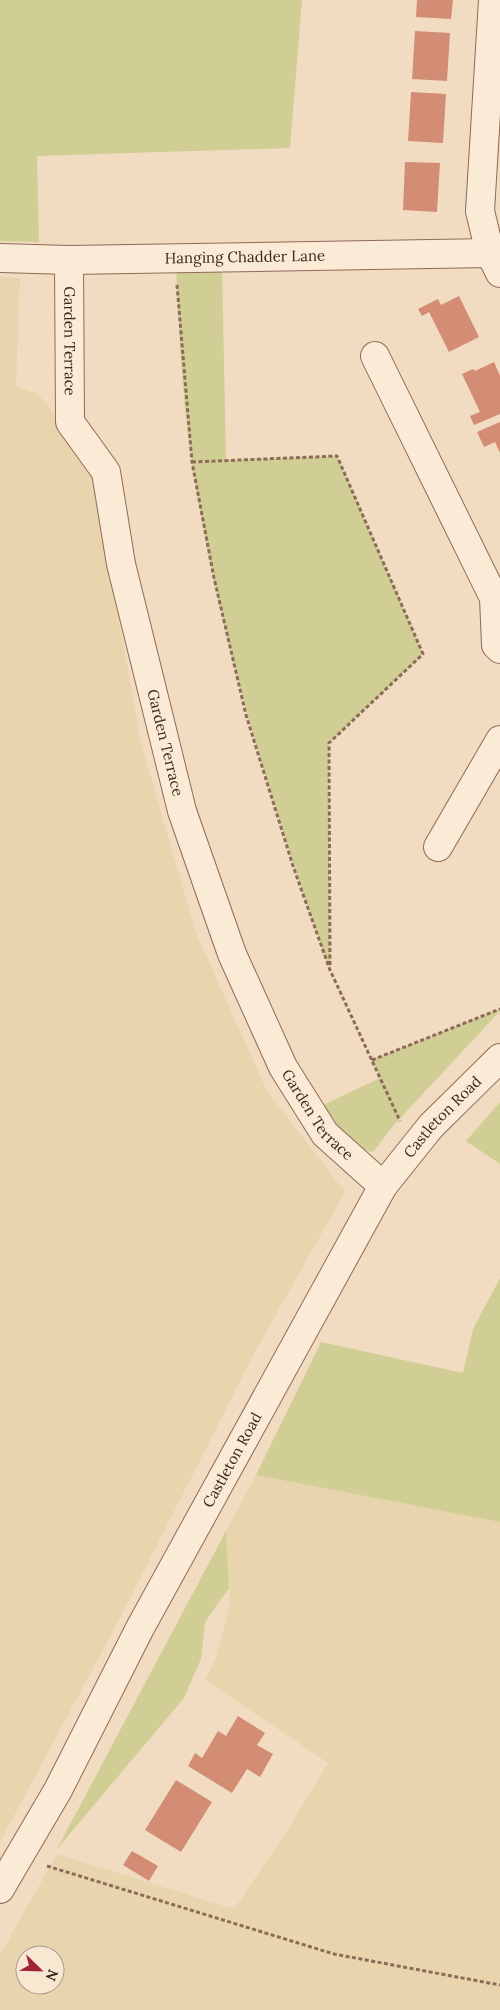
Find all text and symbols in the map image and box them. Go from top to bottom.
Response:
street label: Hanging Chadder Lane [165,246,325,267]
street label: Garden Terrace [60,286,80,396]
street label: Garden Terrace [143,687,188,798]
street label: Garden Terrace [278,1066,358,1164]
street label: Castleton Road [399,1072,485,1162]
street label: Castleton Road [198,1409,266,1511]
north arrow [15,1945,65,1995]
text: N [41,1967,62,1984]

